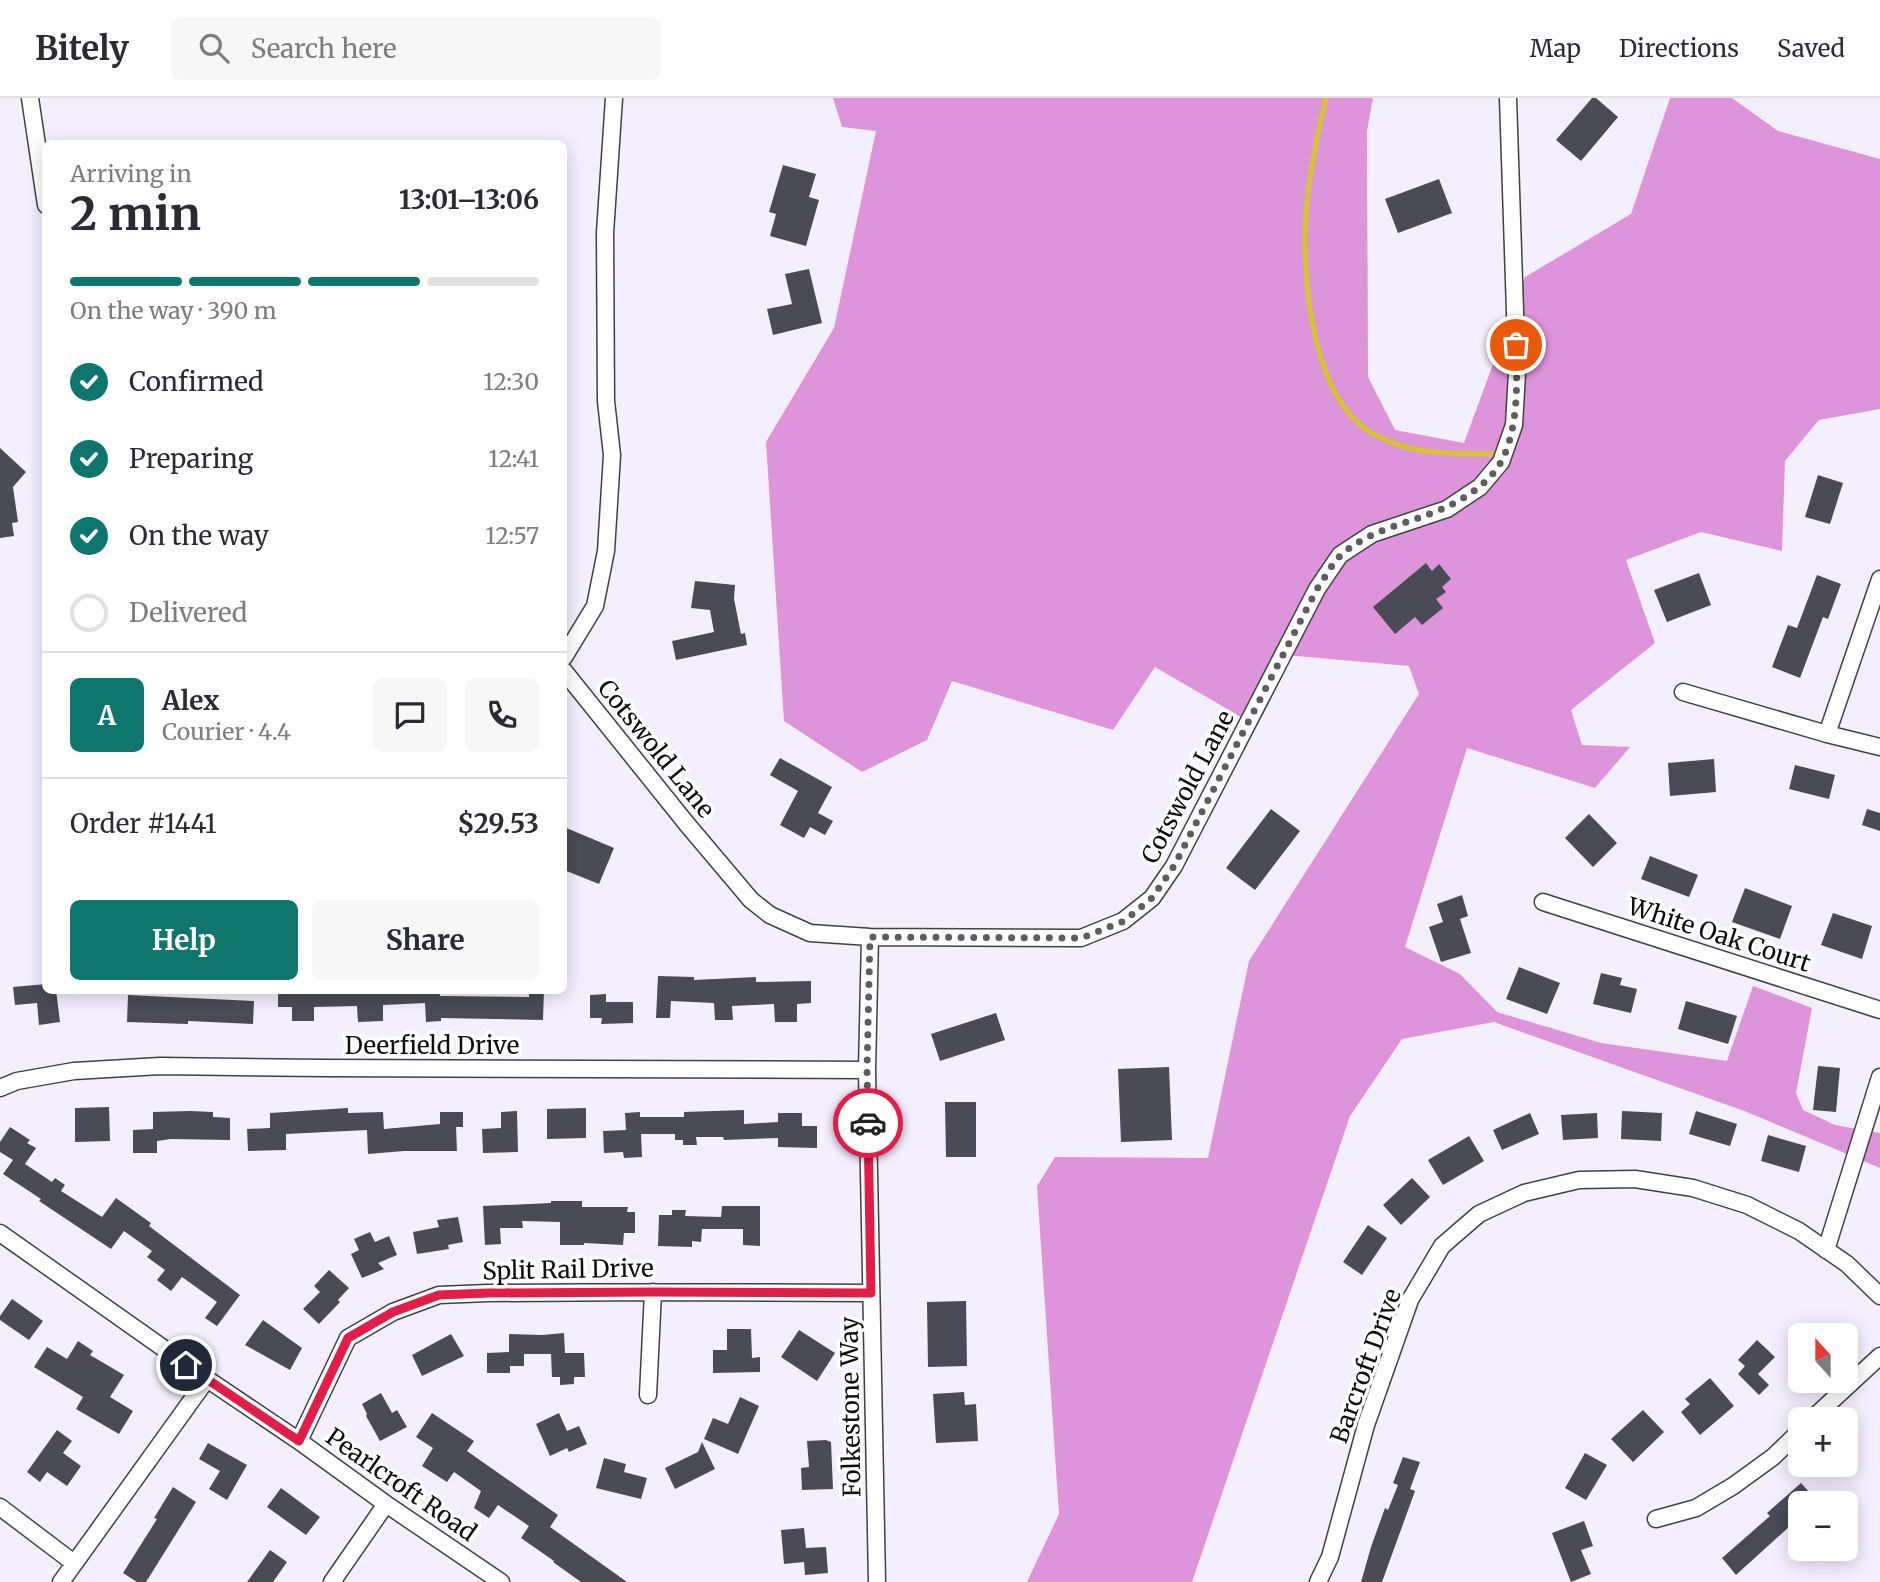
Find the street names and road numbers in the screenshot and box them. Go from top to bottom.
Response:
street label: Cotswold Lane [591,673,722,824]
street label: Cotswold Lane [1134,705,1241,869]
street label: White Oak Court [1623,890,1815,979]
street label: Deerfield Drive [345,1030,519,1061]
street label: Split Rail Drive [482,1253,654,1286]
street label: Barcroft Drive [1323,1284,1408,1447]
street label: Folkestone Way [833,1316,868,1498]
street label: Pearlcroft Road [320,1421,483,1548]

